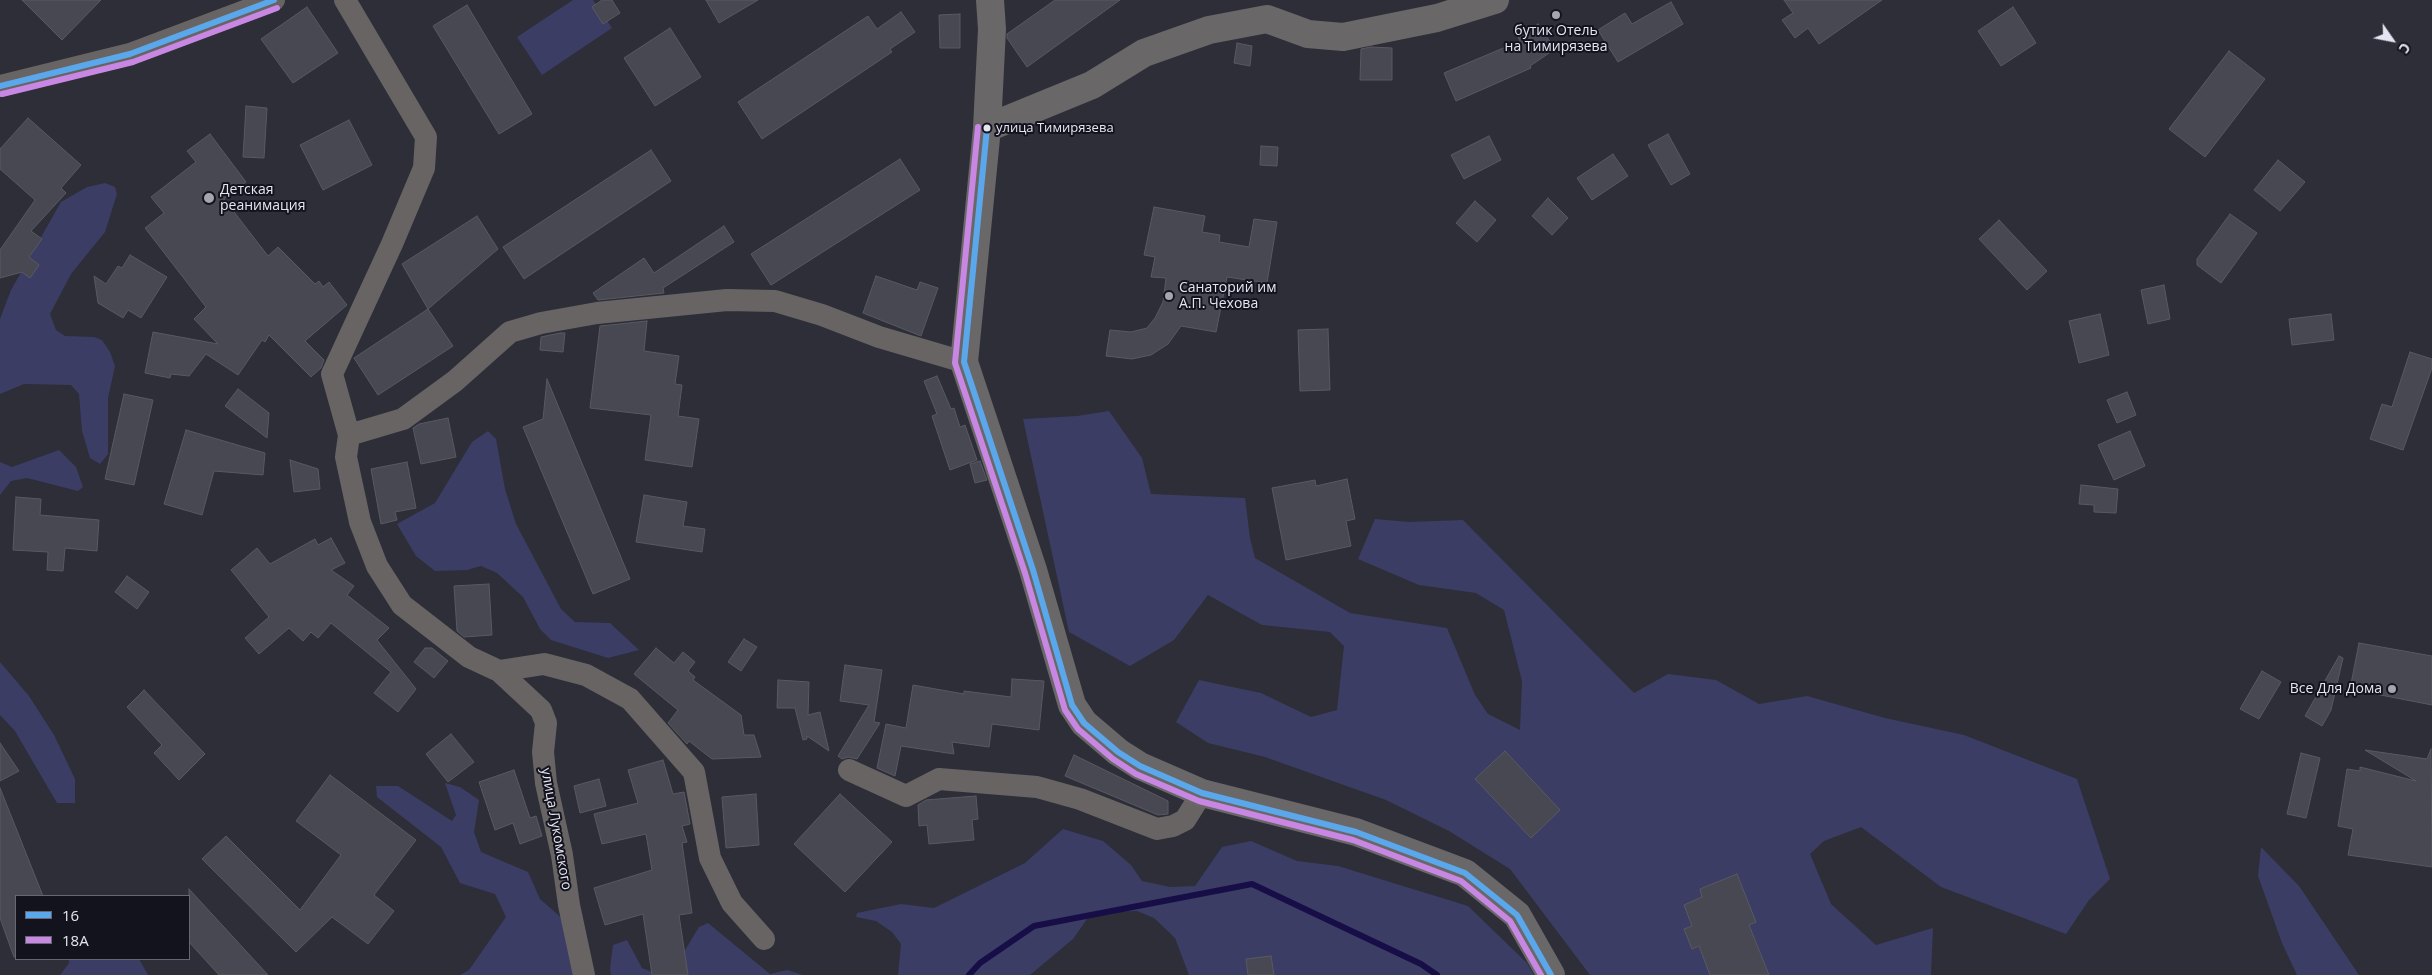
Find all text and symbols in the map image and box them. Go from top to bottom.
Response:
marker: бутик Отель на Тимирязева [1550,9,1562,21]
north arrow [2367,15,2417,65]
place label: бутик Отель на Тимирязева [1505,23,1607,56]
text: С [2395,40,2415,57]
place label: улица Тимирязева [996,120,1114,136]
marker: улица Тимирязева [982,123,992,133]
place label: Детская реанимация [220,182,305,214]
marker: Детская реанимация [202,191,216,205]
place label: Санаторий им А.П. Чехова [1179,280,1276,312]
marker: Санаторий им А.П. Чехова [1163,290,1175,302]
place label: Все Для Дома [2290,681,2382,697]
marker: Все Для Дома [2386,683,2398,695]
street label: улица Лукомского [537,767,575,891]
legend [15,895,190,960]
text: 16 [62,905,79,925]
text: 18А [62,930,89,950]

